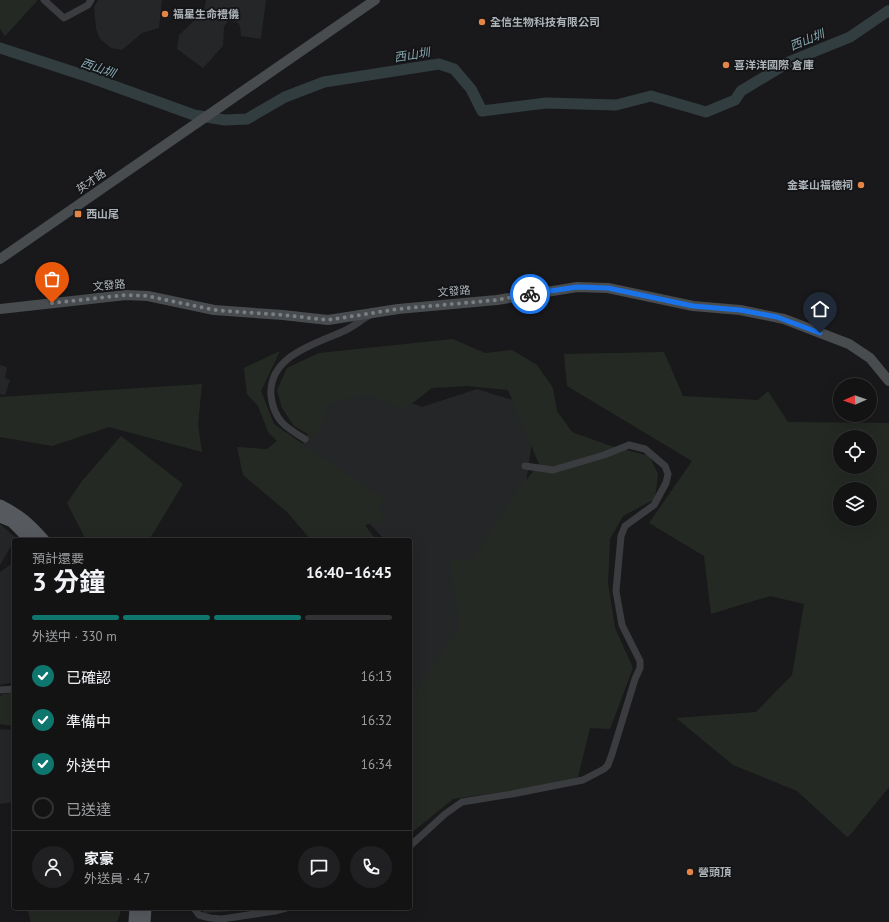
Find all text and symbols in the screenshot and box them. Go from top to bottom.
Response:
place label: 福星生命禮儀 [173,7,239,21]
marker: 福星生命禮儀 [160,9,170,19]
place label: 全信生物科技有限公司 [490,15,600,29]
marker: 全信生物科技有限公司 [477,17,487,27]
water label: 西山圳 [787,25,828,53]
water label: 西山圳 [393,44,433,65]
water label: 西山圳 [79,55,120,81]
place label: 喜洋洋國際 倉庫 [734,58,814,72]
marker: 喜洋洋國際 倉庫 [721,60,731,70]
street label: 英才路 [73,166,109,196]
place label: 金峯山福德祠 [787,178,853,192]
marker: 金峯山福德祠 [856,180,866,190]
place label: 西山尾 [86,207,119,221]
marker: 西山尾 [73,209,83,219]
pin [35,262,69,303]
icon: bag [41,268,63,290]
courier [510,274,550,314]
street label: 文發路 [92,277,126,293]
street label: 文發路 [437,283,471,299]
icon: bike [519,283,541,305]
pin [803,292,837,333]
icon: home [809,298,831,320]
north arrow [833,378,877,422]
map controls [833,378,877,526]
button: locate [833,430,877,474]
button: layers [833,482,877,526]
text: 預計還要 [32,550,84,567]
text: 16:40–16:45 [306,563,392,582]
text: 3 分鐘 [32,565,105,598]
text: 外送中 · 330 m [32,628,117,645]
icon: check [32,665,54,687]
text: 已確認 [66,668,111,687]
text: 16:13 [361,668,392,685]
icon: check [32,709,54,731]
text: 準備中 [66,712,111,731]
text: 16:32 [361,712,392,729]
icon: check [32,753,54,775]
text: 外送中 [66,756,111,775]
text: 16:34 [361,756,392,773]
text: 已送達 [66,800,111,819]
button: person [32,846,74,888]
button: chat [298,846,340,888]
button: phone [350,846,392,888]
text: 家豪 [84,849,114,868]
place label: 營頭頂 [698,865,732,879]
marker: 營頭頂 [685,867,695,877]
text: 外送員 · 4.7 [84,870,150,887]

